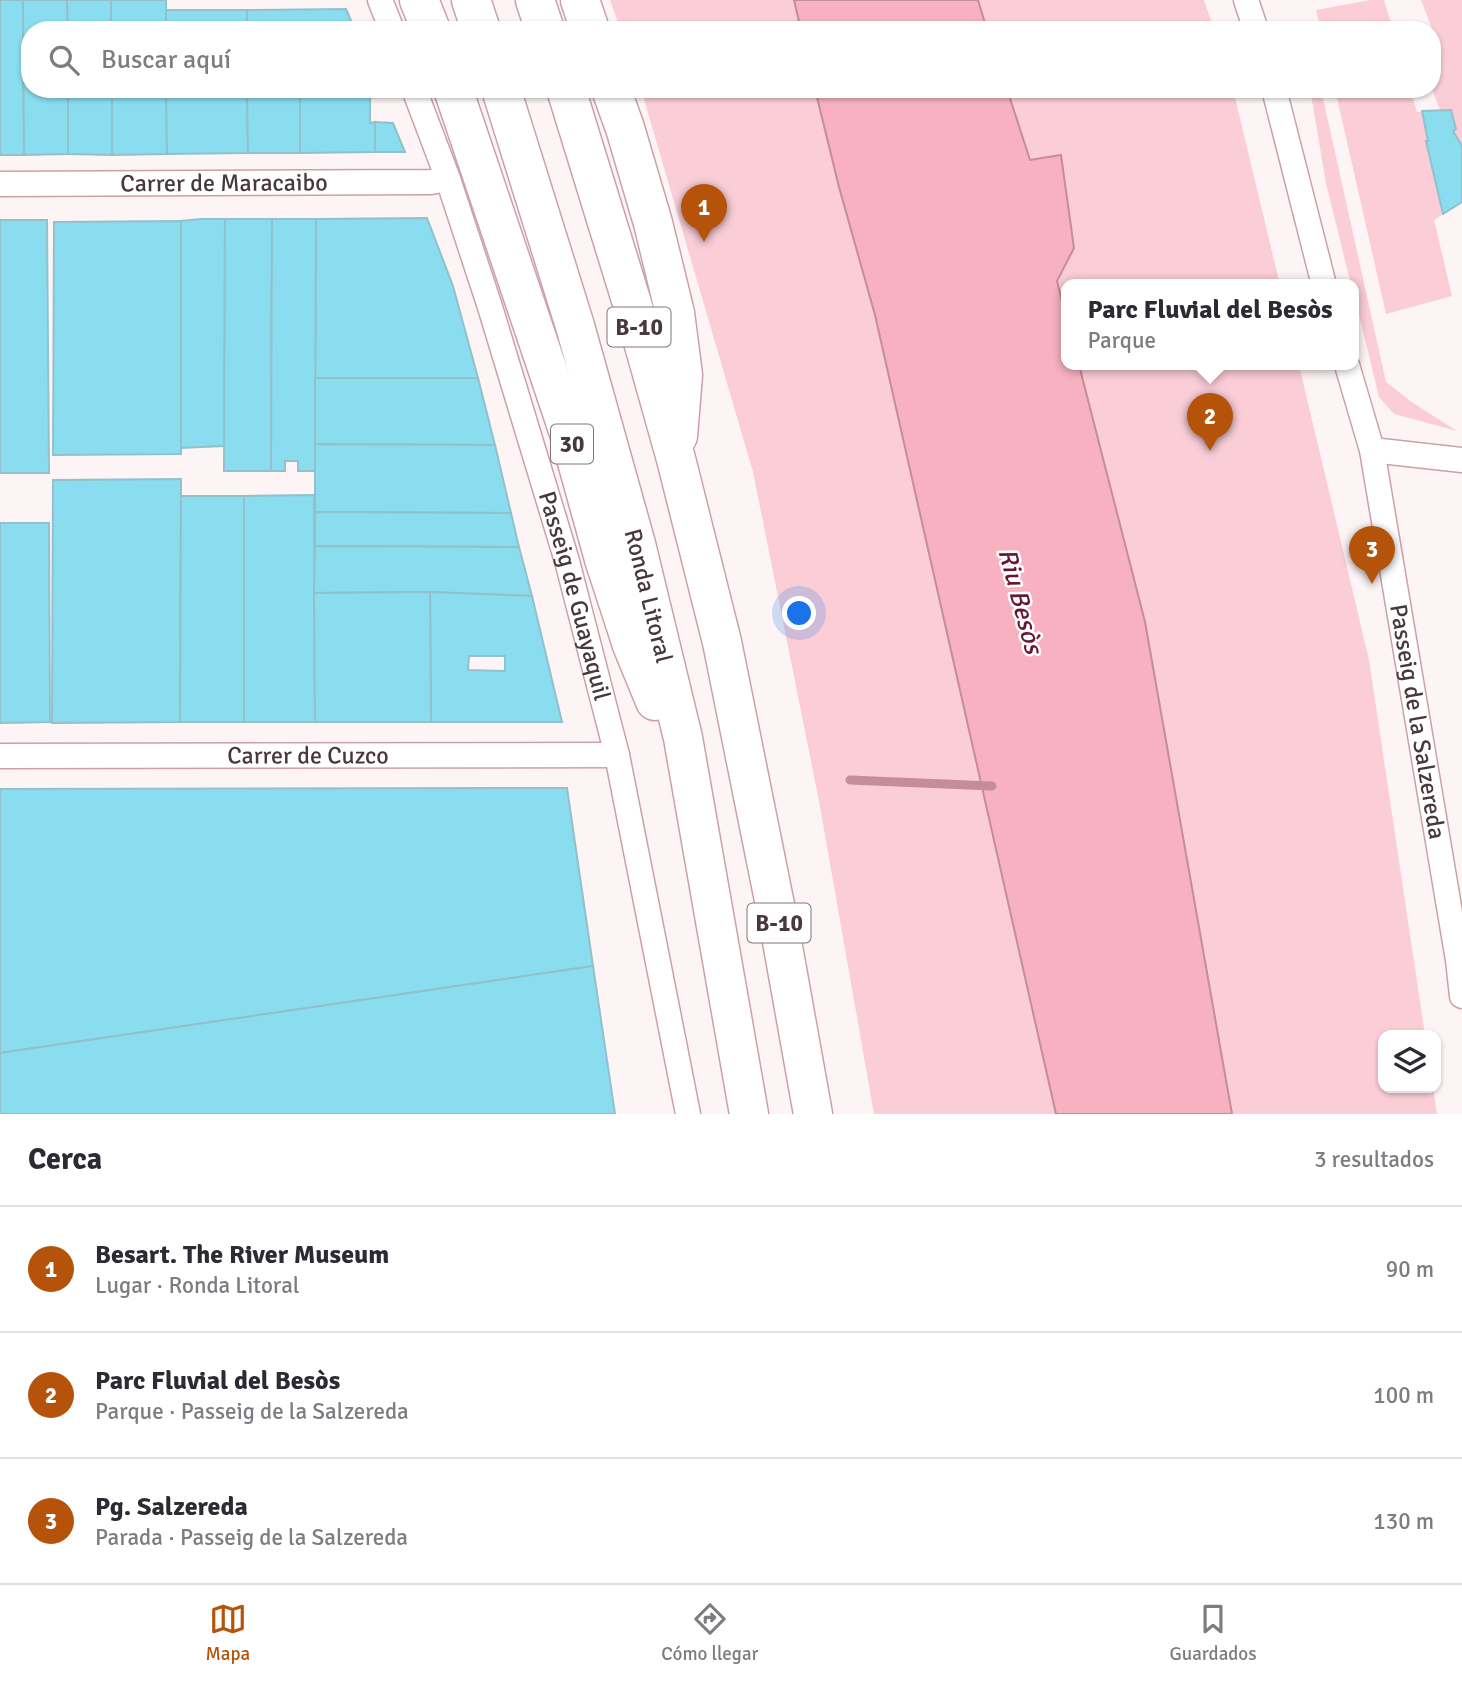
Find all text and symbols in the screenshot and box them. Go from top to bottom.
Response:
search box [21,21,1441,98]
icon: search [45,41,83,79]
text: Buscar aquí [101,44,231,76]
street label: Carrer de Maracaibo [120,167,328,198]
pin: 1 [681,184,727,242]
popup [1061,279,1359,370]
text: Parc Fluvial del Besòs [1087,294,1333,326]
road number: B-10 [608,308,670,346]
text: Parque [1087,326,1156,355]
pin: 2 [1187,393,1233,451]
road number: 30 [551,424,593,464]
street label: Passeig de Guayaquil [532,488,617,704]
street label: Ronda Litoral [617,525,679,666]
pin: 3 [1349,526,1395,584]
water label: Riu Besòs [991,545,1050,660]
your location [782,596,816,630]
street label: Passeig de la Salzereda [1383,602,1452,841]
street label: Carrer de Cuzco [227,740,389,771]
road number: B-10 [748,904,810,942]
map controls [1378,1030,1441,1093]
button: layers [1378,1030,1441,1093]
text: Cerca [28,1141,102,1178]
text: 3 resultados [1314,1145,1434,1174]
text: Besart. The River Museum [95,1239,389,1271]
text: 1 [45,1255,57,1284]
text: 90 m [1386,1255,1434,1284]
text: Lugar · Ronda Litoral [95,1271,300,1300]
text: Parc Fluvial del Besòs [95,1365,340,1397]
text: 2 [45,1381,57,1410]
text: 100 m [1373,1381,1434,1410]
text: Parque · Passeig de la Salzereda [95,1397,409,1426]
text: Pg. Salzereda [95,1491,248,1523]
text: 3 [45,1507,57,1536]
text: 130 m [1373,1507,1434,1536]
text: Parada · Passeig de la Salzereda [95,1523,408,1552]
tab: Mapa [206,1600,250,1666]
tab: Cómo llegar [661,1600,759,1666]
tab: Guardados [1170,1600,1256,1666]

